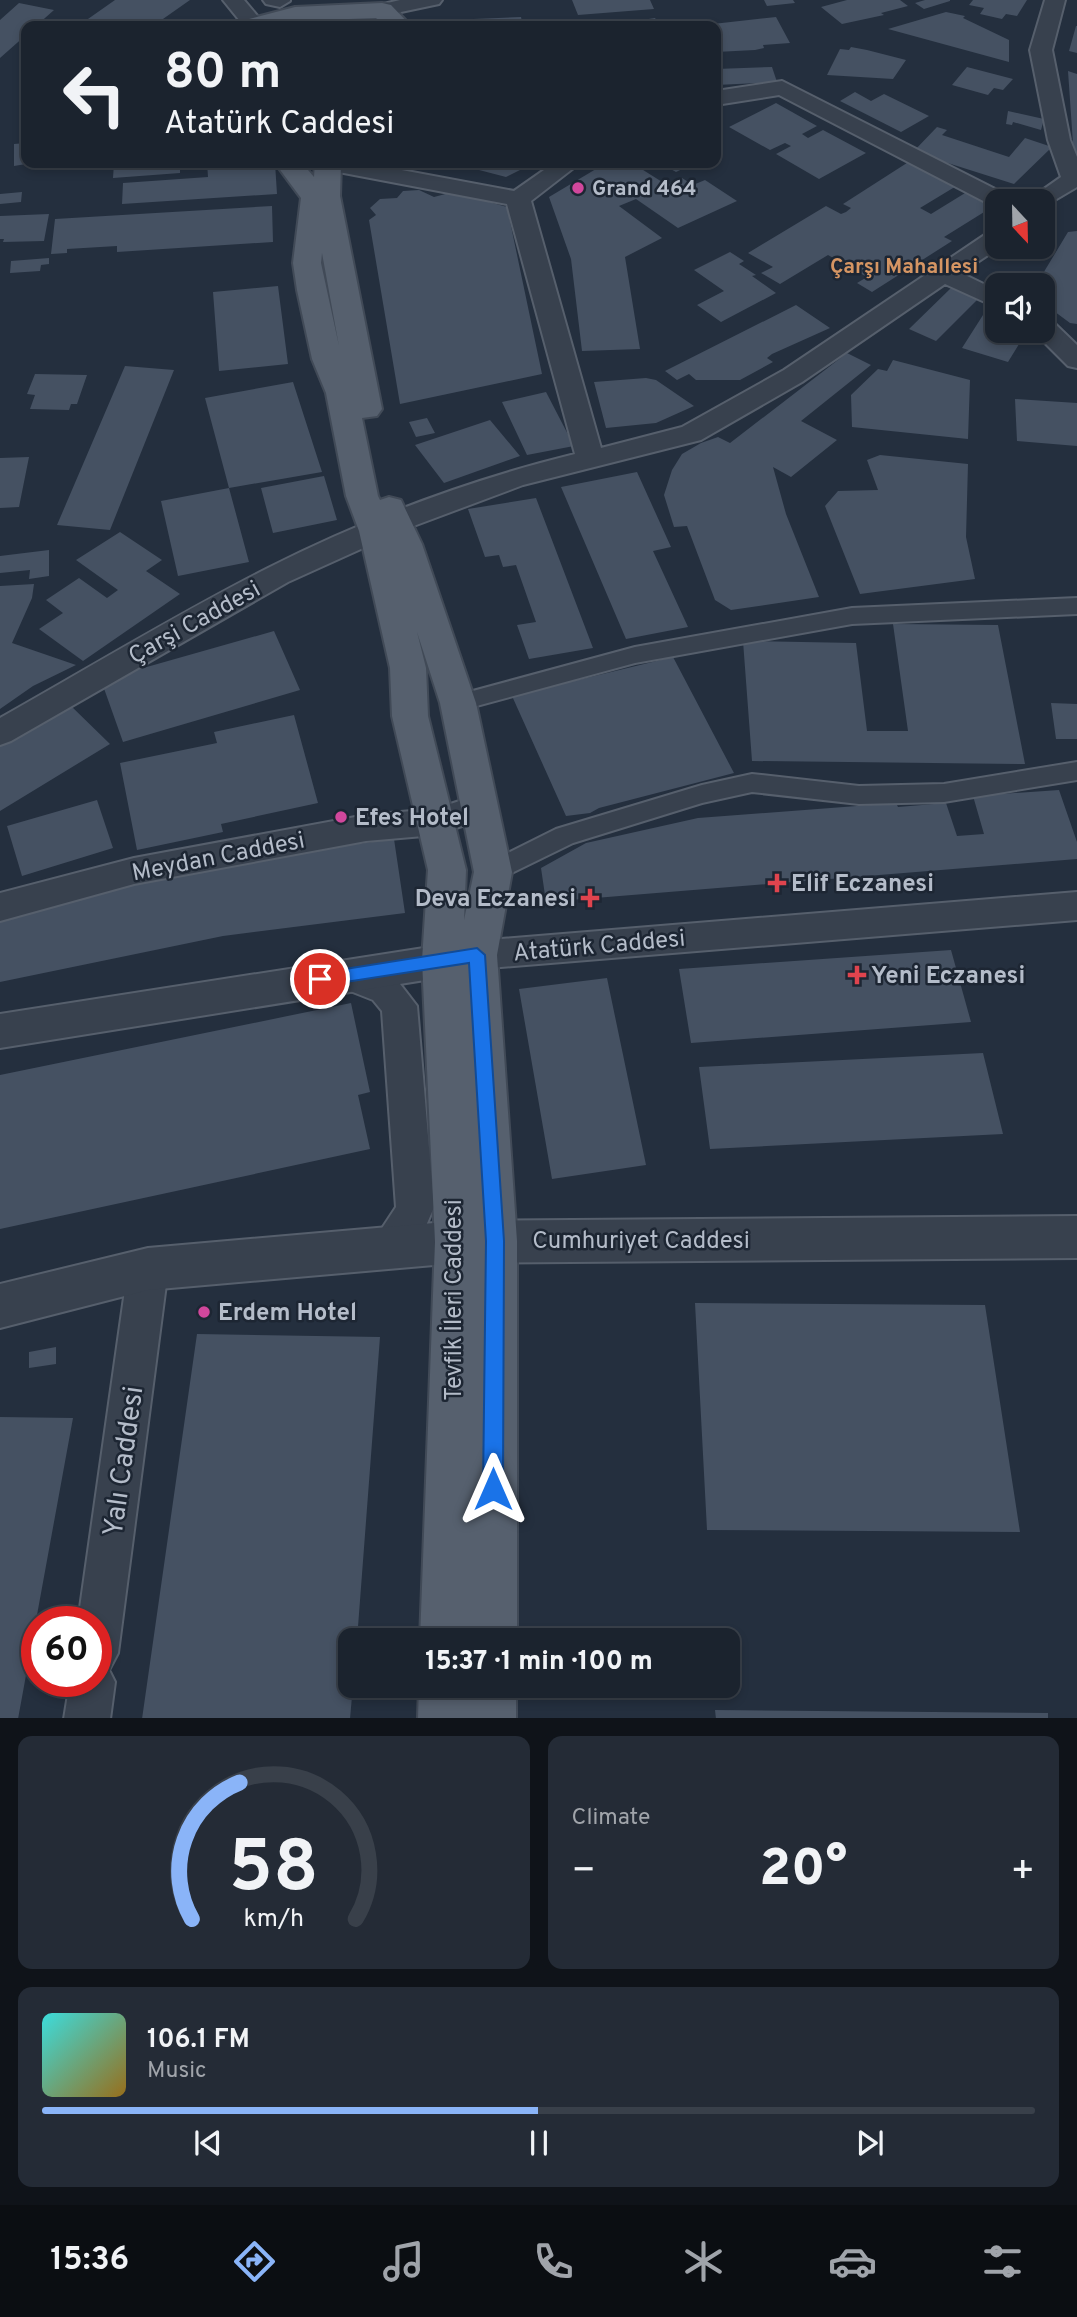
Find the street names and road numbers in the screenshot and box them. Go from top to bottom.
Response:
street label: Çarşi Caddesi [124,575,266,672]
street label: Meydan Caddesi [129,826,307,889]
street label: Atatürk Caddesi [512,925,687,969]
street label: Tevfik İleri Caddesi [439,1199,470,1401]
street label: Cumhuriyet Caddesi [532,1227,750,1257]
street label: Yalı Caddesi [97,1384,153,1539]

